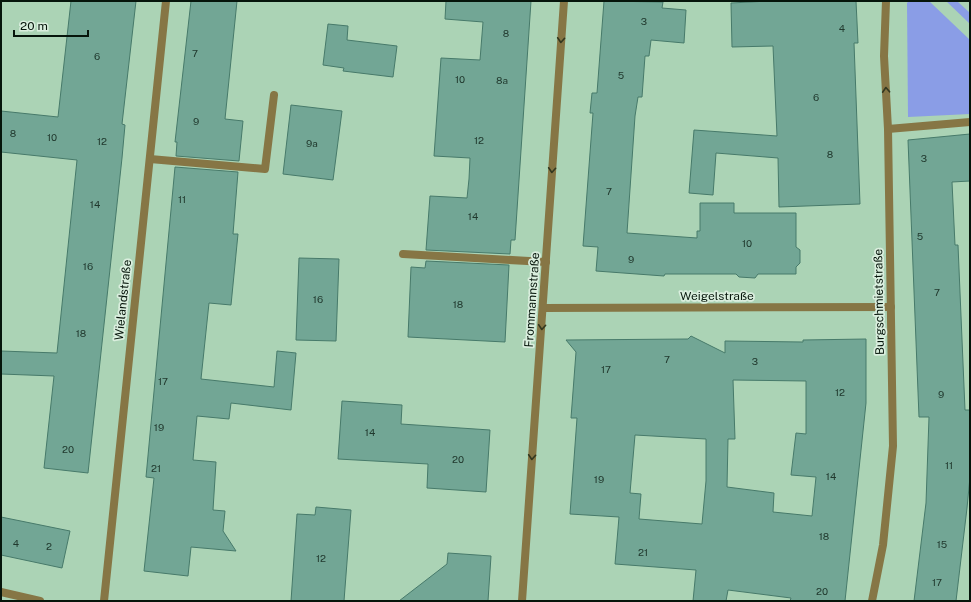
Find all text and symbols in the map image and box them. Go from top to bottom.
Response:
scale bar [14,12,88,38]
house number: 3 [641,15,647,27]
text: 20 m [20,19,48,33]
house number: 4 [839,22,845,34]
house number: 8 [503,27,509,39]
one-way arrow [557,37,566,43]
house number: 7 [192,47,198,59]
house number: 6 [94,50,100,62]
house number: 5 [618,69,624,81]
house number: 10 [455,73,465,85]
house number: 8a [496,74,508,86]
one-way arrow [881,87,890,93]
house number: 6 [813,91,819,103]
house number: 9 [193,115,199,127]
house number: 8 [10,127,16,139]
house number: 10 [47,131,57,143]
house number: 12 [474,134,484,146]
house number: 12 [97,135,107,147]
house number: 9a [306,137,318,149]
house number: 8 [827,148,833,160]
house number: 3 [921,152,927,164]
one-way arrow [548,167,557,173]
house number: 7 [606,185,612,197]
house number: 11 [178,193,186,205]
house number: 14 [90,198,100,210]
house number: 14 [468,210,478,222]
house number: 5 [917,230,923,242]
house number: 10 [742,237,752,249]
street label: Burgschmietstraße [871,249,887,355]
street label: Frommannstraße [522,252,542,348]
house number: 9 [628,253,634,265]
street label: Wielandstraße [112,259,134,341]
house number: 16 [83,260,93,272]
house number: 7 [934,286,940,298]
street label: Weigelstraße [680,289,754,303]
house number: 16 [313,293,323,305]
house number: 18 [453,298,463,310]
one-way arrow [537,324,546,330]
house number: 18 [76,327,86,339]
house number: 7 [664,353,670,365]
house number: 3 [752,355,758,367]
house number: 17 [601,363,611,375]
house number: 17 [158,375,168,387]
house number: 12 [835,386,845,398]
house number: 9 [938,388,944,400]
house number: 19 [154,421,164,433]
house number: 14 [365,426,375,438]
house number: 20 [62,443,74,455]
house number: 20 [452,453,464,465]
one-way arrow [528,454,537,460]
house number: 11 [945,459,953,471]
house number: 21 [151,462,161,474]
house number: 14 [826,470,836,482]
house number: 19 [594,473,604,485]
house number: 18 [819,530,829,542]
house number: 4 [13,537,19,549]
house number: 15 [937,538,947,550]
house number: 2 [46,540,52,552]
house number: 21 [638,546,648,558]
house number: 12 [316,552,326,564]
house number: 17 [932,576,942,588]
house number: 20 [816,585,828,597]

